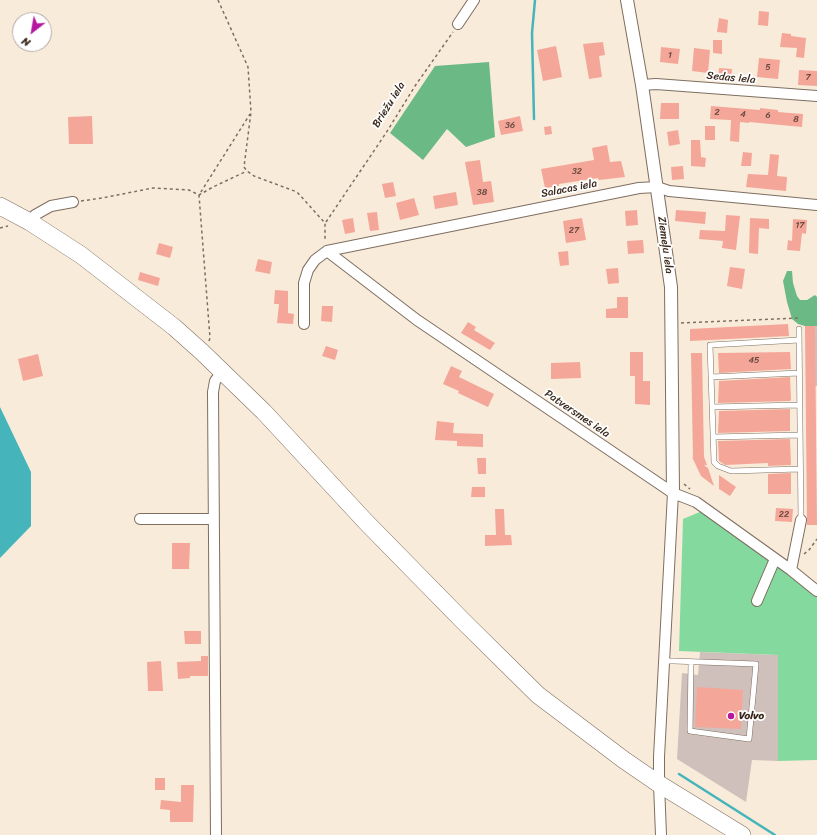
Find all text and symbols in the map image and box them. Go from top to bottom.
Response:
north arrow [12,12,52,52]
text: N [18,32,34,52]
house number: 1 [668,51,672,61]
house number: 5 [765,63,771,73]
street label: Sedas iela [706,69,756,87]
house number: 7 [805,73,811,83]
street label: Briežu iela [370,80,408,130]
house number: 2 [714,108,720,118]
house number: 4 [740,110,746,120]
house number: 6 [765,111,771,121]
house number: 8 [793,115,799,125]
house number: 36 [505,121,515,131]
house number: 32 [572,167,582,177]
street label: Salacas iela [540,177,598,201]
house number: 38 [477,188,487,198]
street label: Ziemeļu iela [654,216,676,274]
house number: 17 [796,221,804,231]
house number: 27 [569,226,579,236]
house number: 45 [748,356,760,366]
street label: Patversmes iela [542,387,612,441]
house number: 22 [779,510,789,520]
place label: Volvo [739,709,764,723]
marker: Volvo [726,711,736,721]

